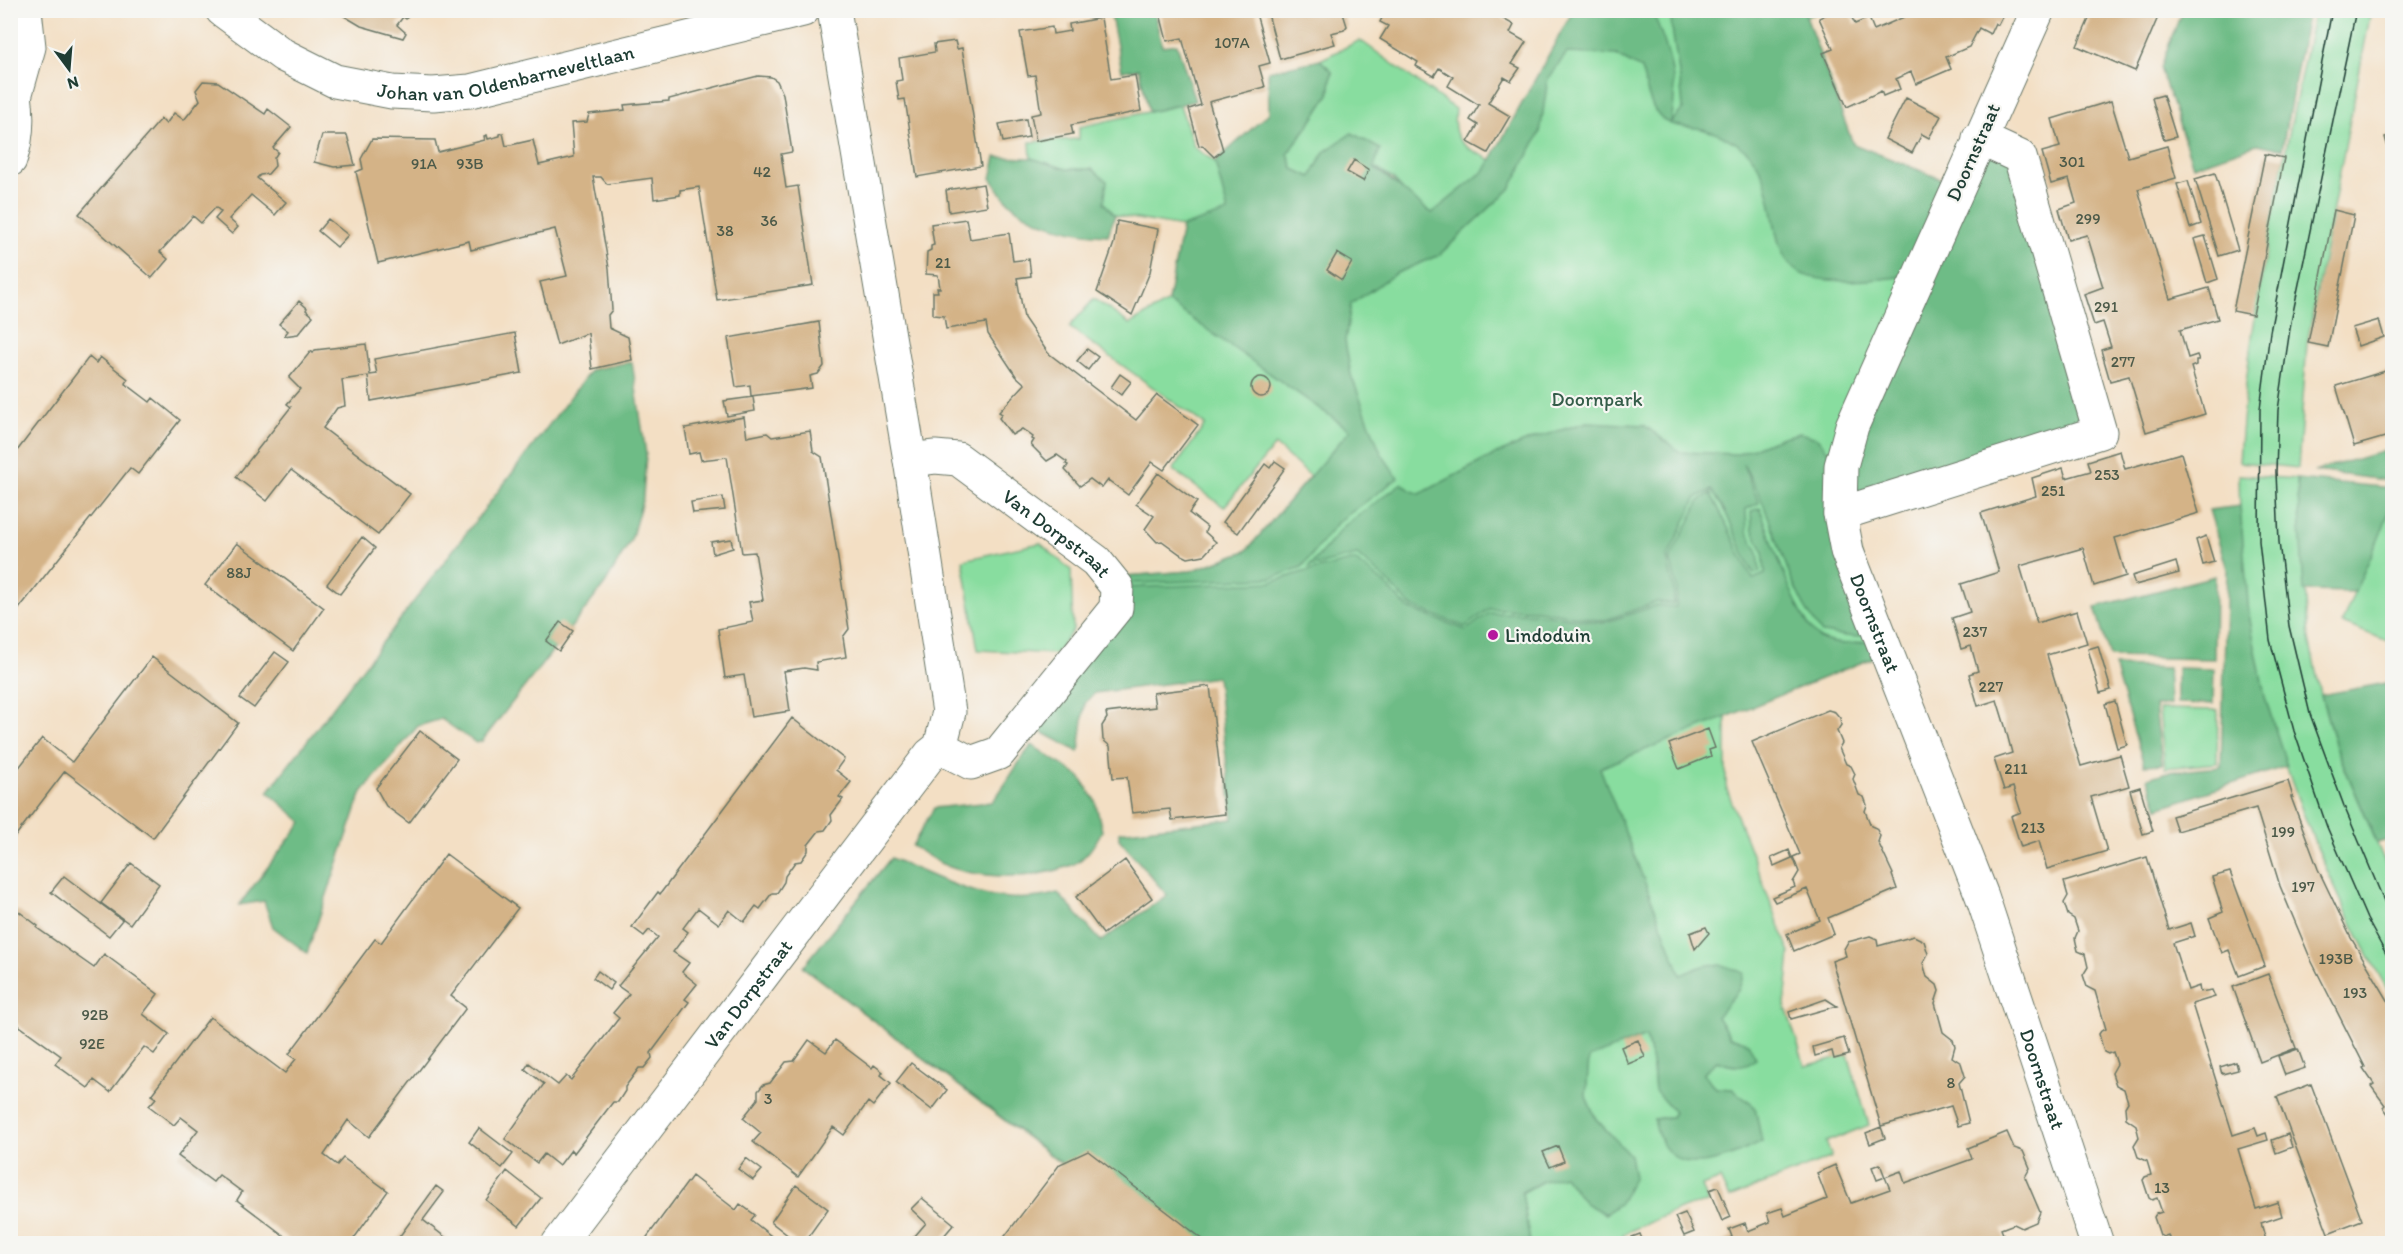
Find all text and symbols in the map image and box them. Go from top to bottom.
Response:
house number: 107A [1214,33,1250,52]
north arrow [39,39,99,99]
street label: Johan van Oldenbarneveltlaan [375,40,637,106]
text: N [65,72,81,94]
street label: Doornstraat [1941,99,2005,205]
house number: 301 [2059,152,2086,171]
house number: 91A [411,154,437,173]
house number: 93B [456,154,484,173]
house number: 42 [753,162,772,181]
house number: 299 [2075,209,2101,228]
house number: 36 [760,211,778,230]
house number: 38 [716,221,734,240]
house number: 21 [935,253,951,272]
house number: 291 [2094,297,2119,316]
house number: 277 [2111,352,2135,371]
park label: Doornpark [1551,387,1643,411]
house number: 253 [2094,465,2120,484]
house number: 251 [2041,481,2066,500]
street label: Van Dorpstraat [998,484,1116,582]
house number: 88J [226,563,252,582]
street label: Doornstraat [1845,570,1905,676]
house number: 237 [1962,622,1988,641]
place label: Lindoduin [1505,623,1591,647]
marker: Lindoduin [1486,628,1500,642]
house number: 227 [1979,677,2003,696]
house number: 211 [2004,759,2028,778]
house number: 213 [2021,818,2046,837]
house number: 199 [2271,822,2295,841]
house number: 197 [2291,877,2315,896]
street label: Van Dorpstraat [699,935,797,1053]
house number: 193B [2319,949,2353,968]
house number: 193 [2343,983,2368,1002]
house number: 92B [81,1005,109,1024]
street label: Doornstraat [2015,1025,2070,1132]
house number: 92E [79,1034,105,1053]
house number: 8 [1947,1073,1956,1092]
house number: 3 [764,1089,773,1108]
house number: 13 [2154,1178,2170,1197]

